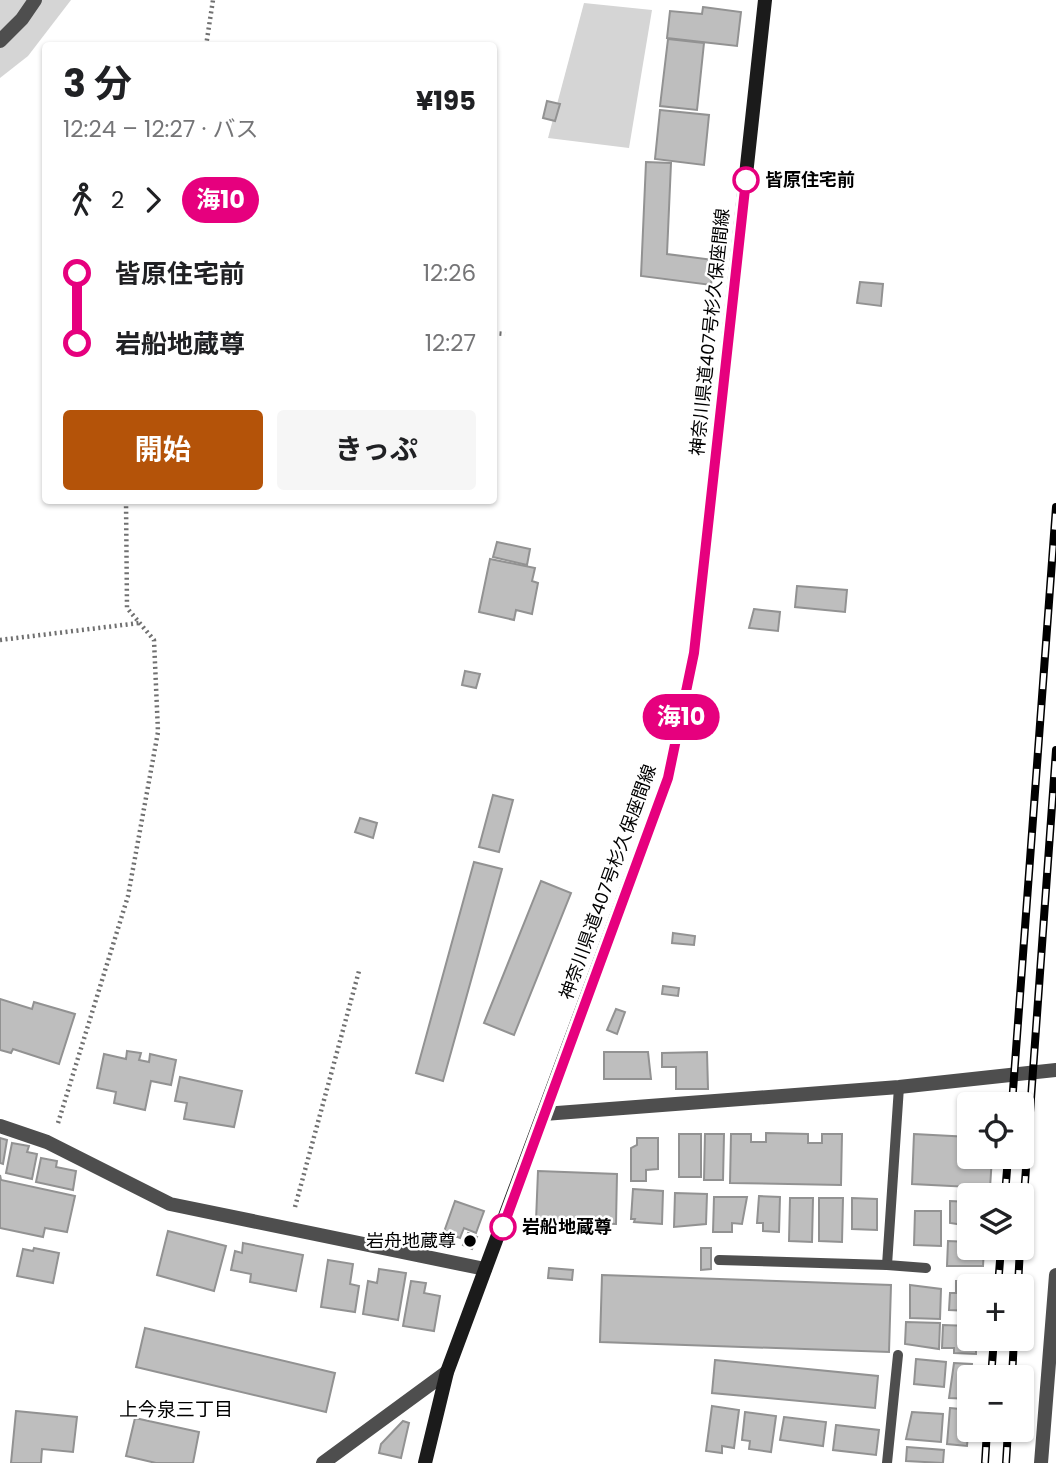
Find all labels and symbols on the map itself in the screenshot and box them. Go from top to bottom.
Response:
marker: 皆原住宅前 [733,167,759,193]
place label: 皆原住宅前 [765,167,855,192]
street label: 神奈川県道407号杉久保座間線 [684,207,735,457]
line badge: 海10 [641,694,721,740]
street label: 神奈川県道407号杉久保座間線 [553,761,662,1003]
marker: 岩船地蔵尊 [490,1214,516,1240]
place label: 岩船地蔵尊 [522,1214,612,1239]
place label: 岩舟地蔵尊 [366,1228,456,1253]
marker: 岩舟地蔵尊 [462,1233,478,1249]
district label: 上今泉三丁目 [119,1396,233,1423]

